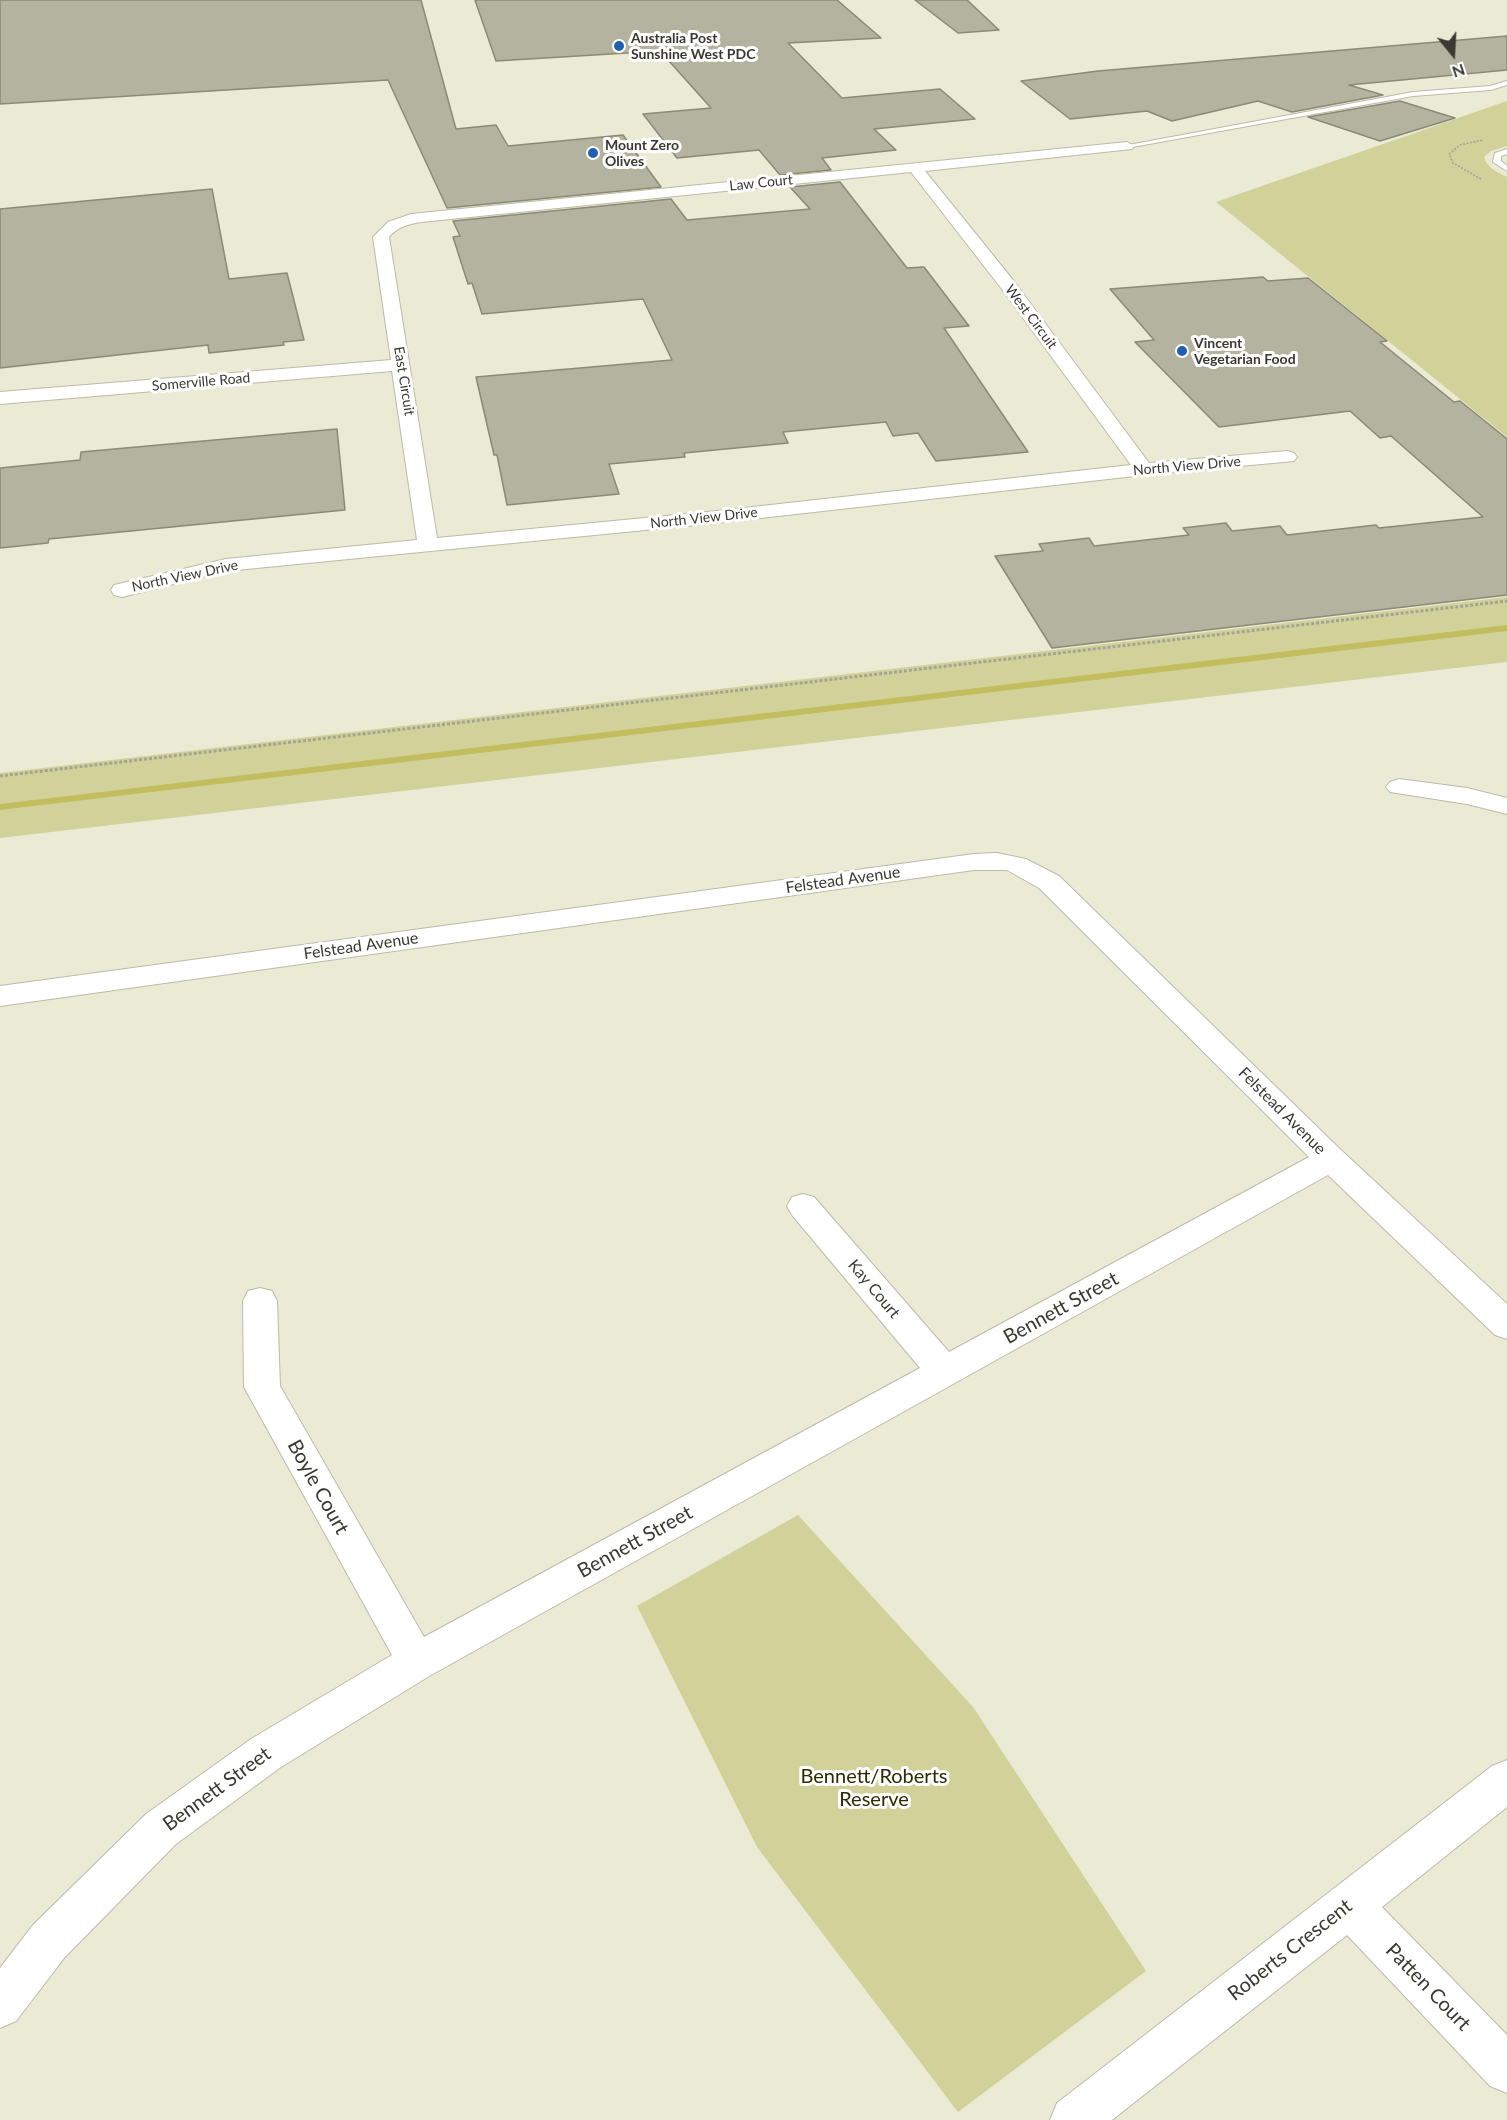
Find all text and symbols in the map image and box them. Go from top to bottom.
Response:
north arrow [1423,24,1483,84]
place label: Australia Post Sunshine West PDC [631,30,755,62]
marker: Australia Post Sunshine West PDC [612,39,626,53]
text: N [1450,61,1468,83]
place label: Mount Zero Olives [605,137,679,170]
marker: Mount Zero Olives [586,146,600,160]
street label: Law Court [728,171,794,195]
street label: West Circuit [1001,282,1061,352]
place label: Vincent Vegetarian Food [1194,335,1296,368]
marker: Vincent Vegetarian Food [1175,344,1189,358]
street label: East Circuit [390,345,418,417]
street label: Somerville Road [151,369,251,395]
street label: North View Drive [1132,453,1242,479]
street label: North View Drive [649,504,759,532]
street label: North View Drive [130,557,240,595]
street label: Felstead Avenue [784,862,902,898]
street label: Felstead Avenue [302,928,420,964]
street label: Felstead Avenue [1234,1063,1330,1159]
street label: Kay Court [844,1256,904,1322]
street label: Bennett Street [999,1267,1123,1349]
street label: Boyle Court [282,1435,354,1539]
street label: Bennett Street [573,1501,697,1583]
street label: Bennett Street [158,1742,276,1836]
park label: Bennett/Roberts Reserve [801,1765,947,1812]
street label: Roberts Crescent [1223,1894,1357,2006]
street label: Patten Court [1380,1938,1476,2036]

